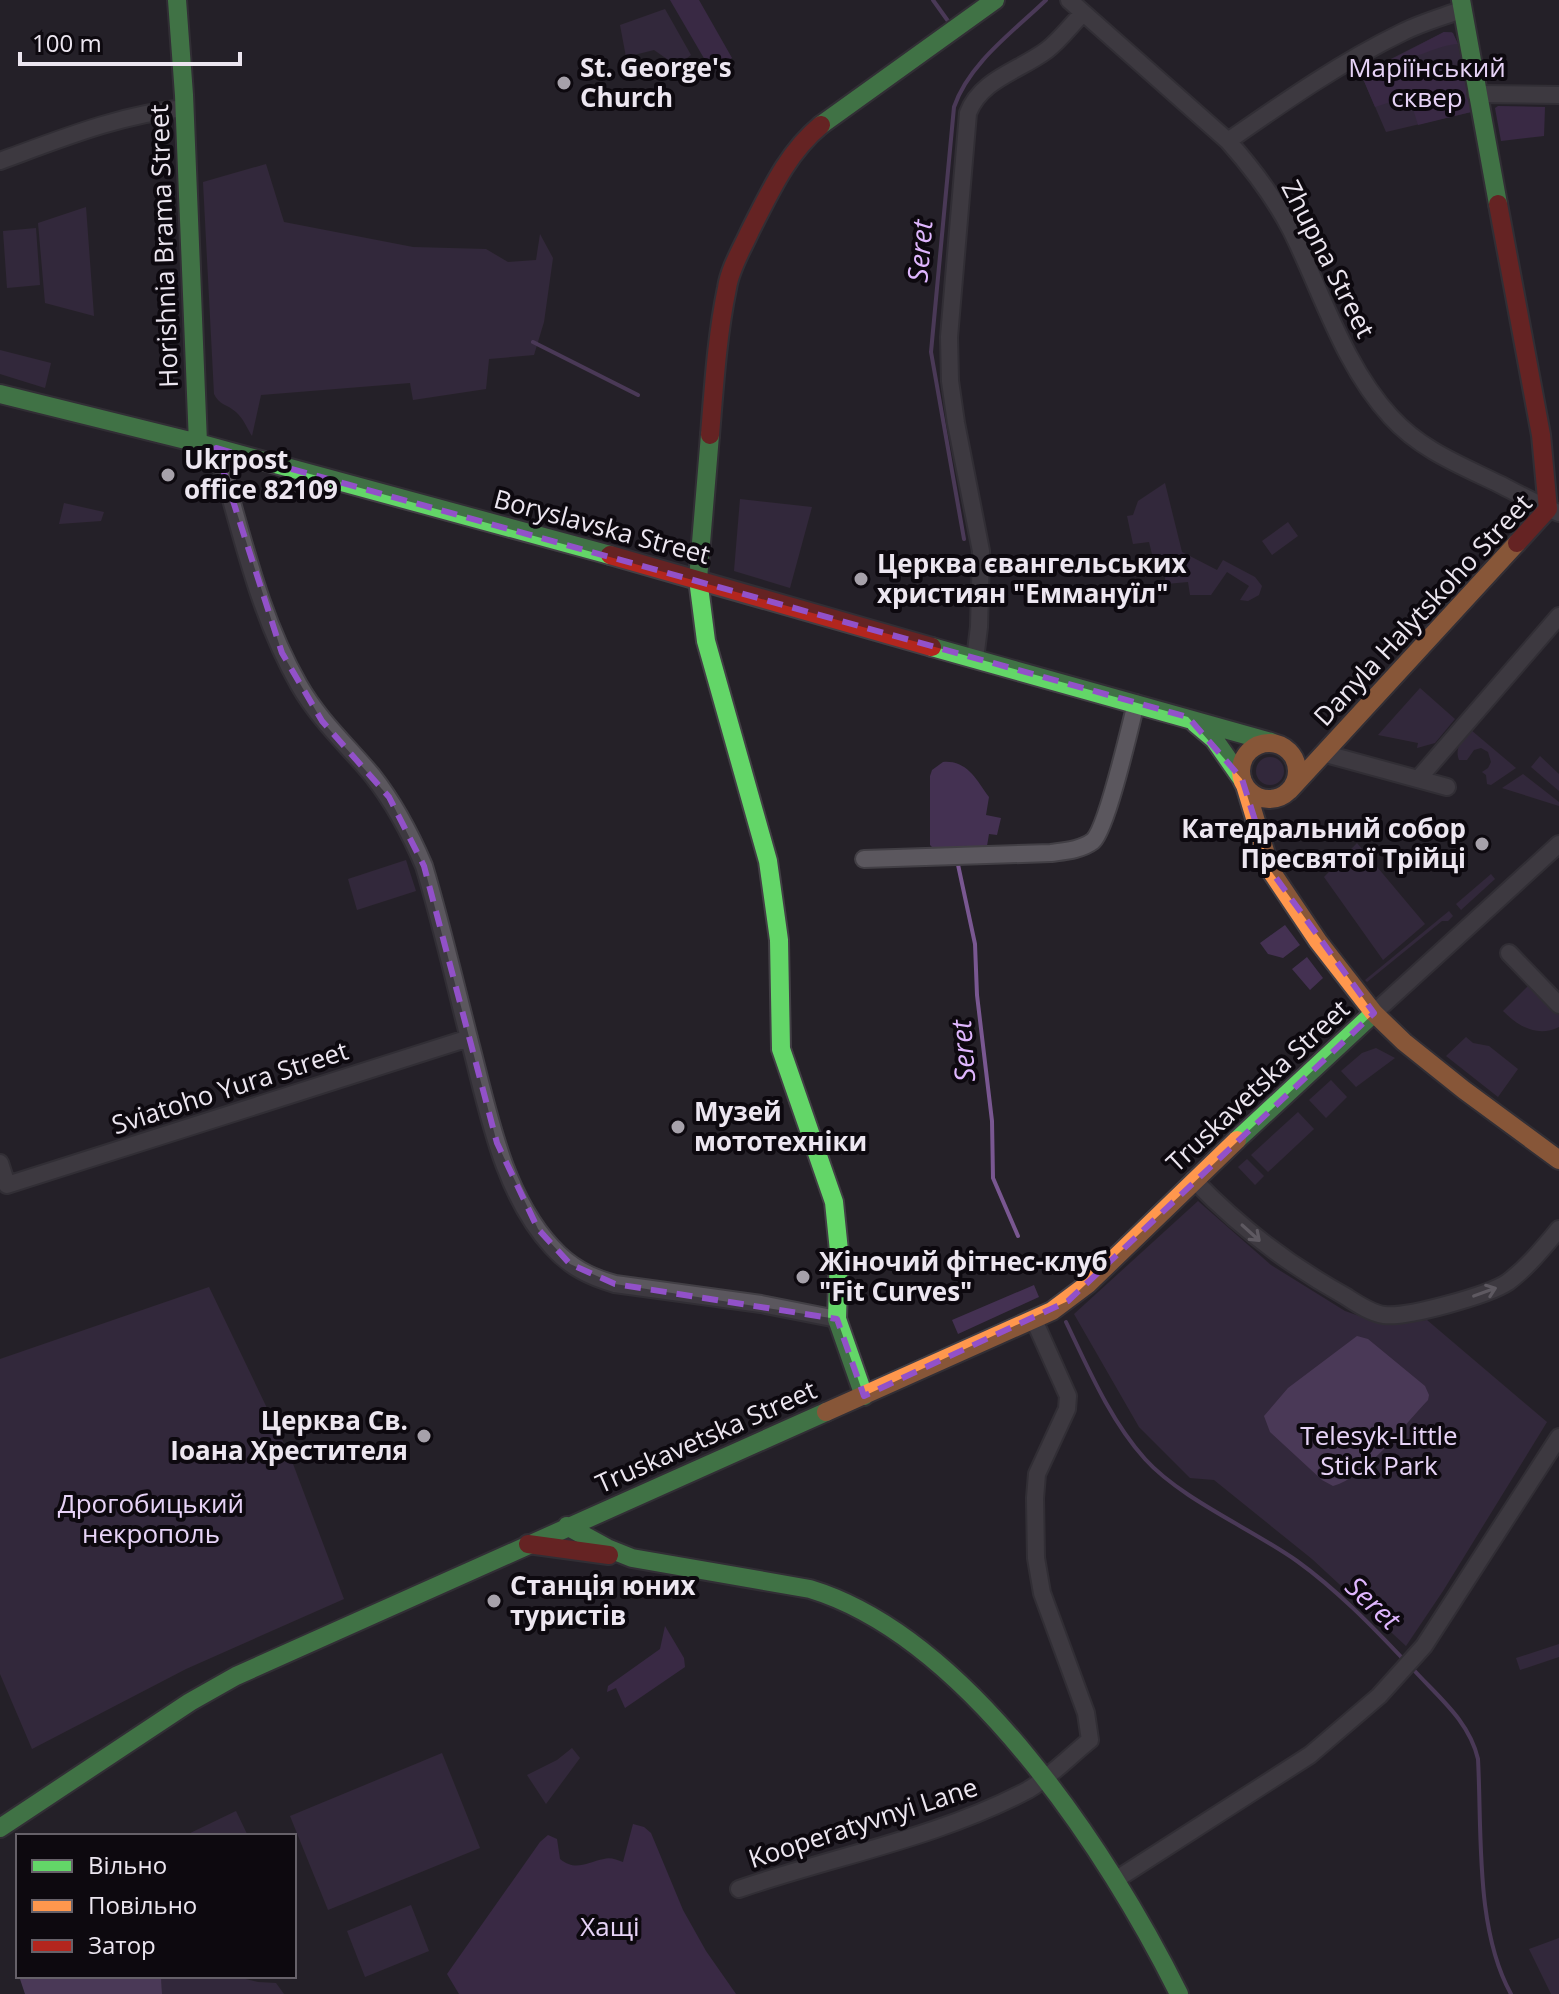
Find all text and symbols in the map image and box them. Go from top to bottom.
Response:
scale bar [20,16,240,66]
text: 100 m [32,26,102,59]
place label: St. George's Church [580,49,732,115]
park label: Маріїнський сквер [1348,49,1506,115]
marker: St. George's Church [555,74,573,92]
street label: Horishnia Brama Street [140,104,186,388]
street label: Zhupna Street [1274,174,1384,344]
water label: Seret [897,216,941,284]
place label: Ukrpost office 82109 [184,441,338,507]
marker: Ukrpost office 82109 [159,466,177,484]
street label: Boryslavska Street [490,480,714,572]
street label: Danyla Halytskoho Street [1305,485,1539,733]
place label: Церква євангельських християн "Еммануїл" [877,545,1187,611]
marker: Церква євангельських християн "Еммануїл" [852,570,870,588]
place label: Катедральний собор Пресвятої Трійці [1181,810,1466,876]
marker: Катедральний собор Пресвятої Трійці [1473,835,1491,853]
street label: Truskavetska Street [1158,991,1357,1180]
water label: Seret [941,1017,983,1083]
street label: Sviatoho Yura Street [107,1032,352,1142]
place label: Музей мототехніки [694,1093,867,1159]
marker: Музей мототехніки [669,1118,687,1136]
one-way arrow [1241,1224,1261,1242]
place label: Жіночий фітнес-клуб "Fit Curves" [819,1243,1108,1309]
marker: Жіночий фітнес-клуб "Fit Curves" [794,1268,812,1286]
one-way arrow [1472,1284,1496,1298]
street label: Truskavetska Street [590,1371,822,1501]
place label: Церква Св. Іоана Хрестителя [170,1402,408,1468]
park label: Telesyk-Little Stick Park [1300,1417,1458,1483]
marker: Церква Св. Іоана Хрестителя [415,1427,433,1445]
park label: Дрогобицький некрополь [58,1485,244,1551]
place label: Станція юних туристів [510,1567,696,1633]
water label: Seret [1338,1567,1411,1639]
marker: Станція юних туристів [485,1592,503,1610]
street label: Kooperatyvnyi Lane [744,1768,982,1876]
legend [16,1834,296,1978]
text: Вільно [88,1848,167,1881]
text: Повільно [88,1888,197,1921]
park label: Хащі [580,1908,640,1944]
text: Затор [88,1928,156,1961]

